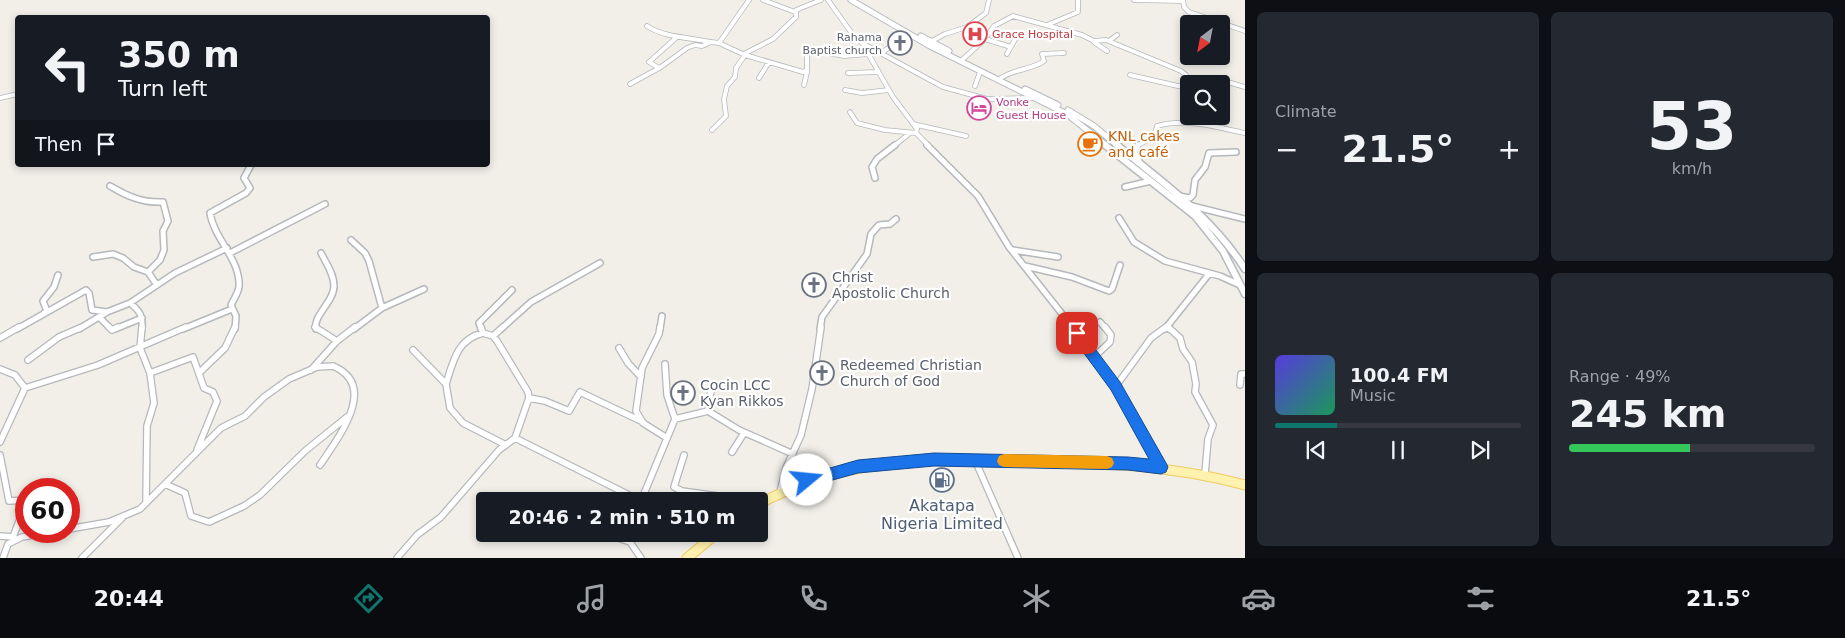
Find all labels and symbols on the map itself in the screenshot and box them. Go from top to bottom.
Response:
north arrow [1180,15,1230,65]
hospital icon: Grace Hospital [962,21,988,47]
place label: Grace Hospital [992,28,1073,41]
church icon: Rahama Baptist church [887,30,913,56]
place label: Rahama Baptist church [803,31,882,57]
hotel icon: Vonke Guest House [966,95,992,121]
place label: Vonke Guest House [996,96,1067,122]
place label: KNL cakes and café [1108,128,1180,160]
cafe icon: KNL cakes and café [1077,131,1103,157]
place label: Christ Apostolic Church [832,269,950,301]
church icon: Christ Apostolic Church [801,272,827,298]
pin [1056,312,1098,354]
place label: Redeemed Christian Church of God [840,357,982,389]
church icon: Redeemed Christian Church of God [809,360,835,386]
place label: Cocin LCC Kyan Rikkos [700,377,784,409]
church icon: Cocin LCC Kyan Rikkos [670,380,696,406]
position arrow [780,453,832,505]
fuel station icon: Akatapa Nigeria Limited [929,467,955,493]
speed limit sign: 60 [15,478,80,543]
place label: Akatapa Nigeria Limited [881,496,1003,533]

